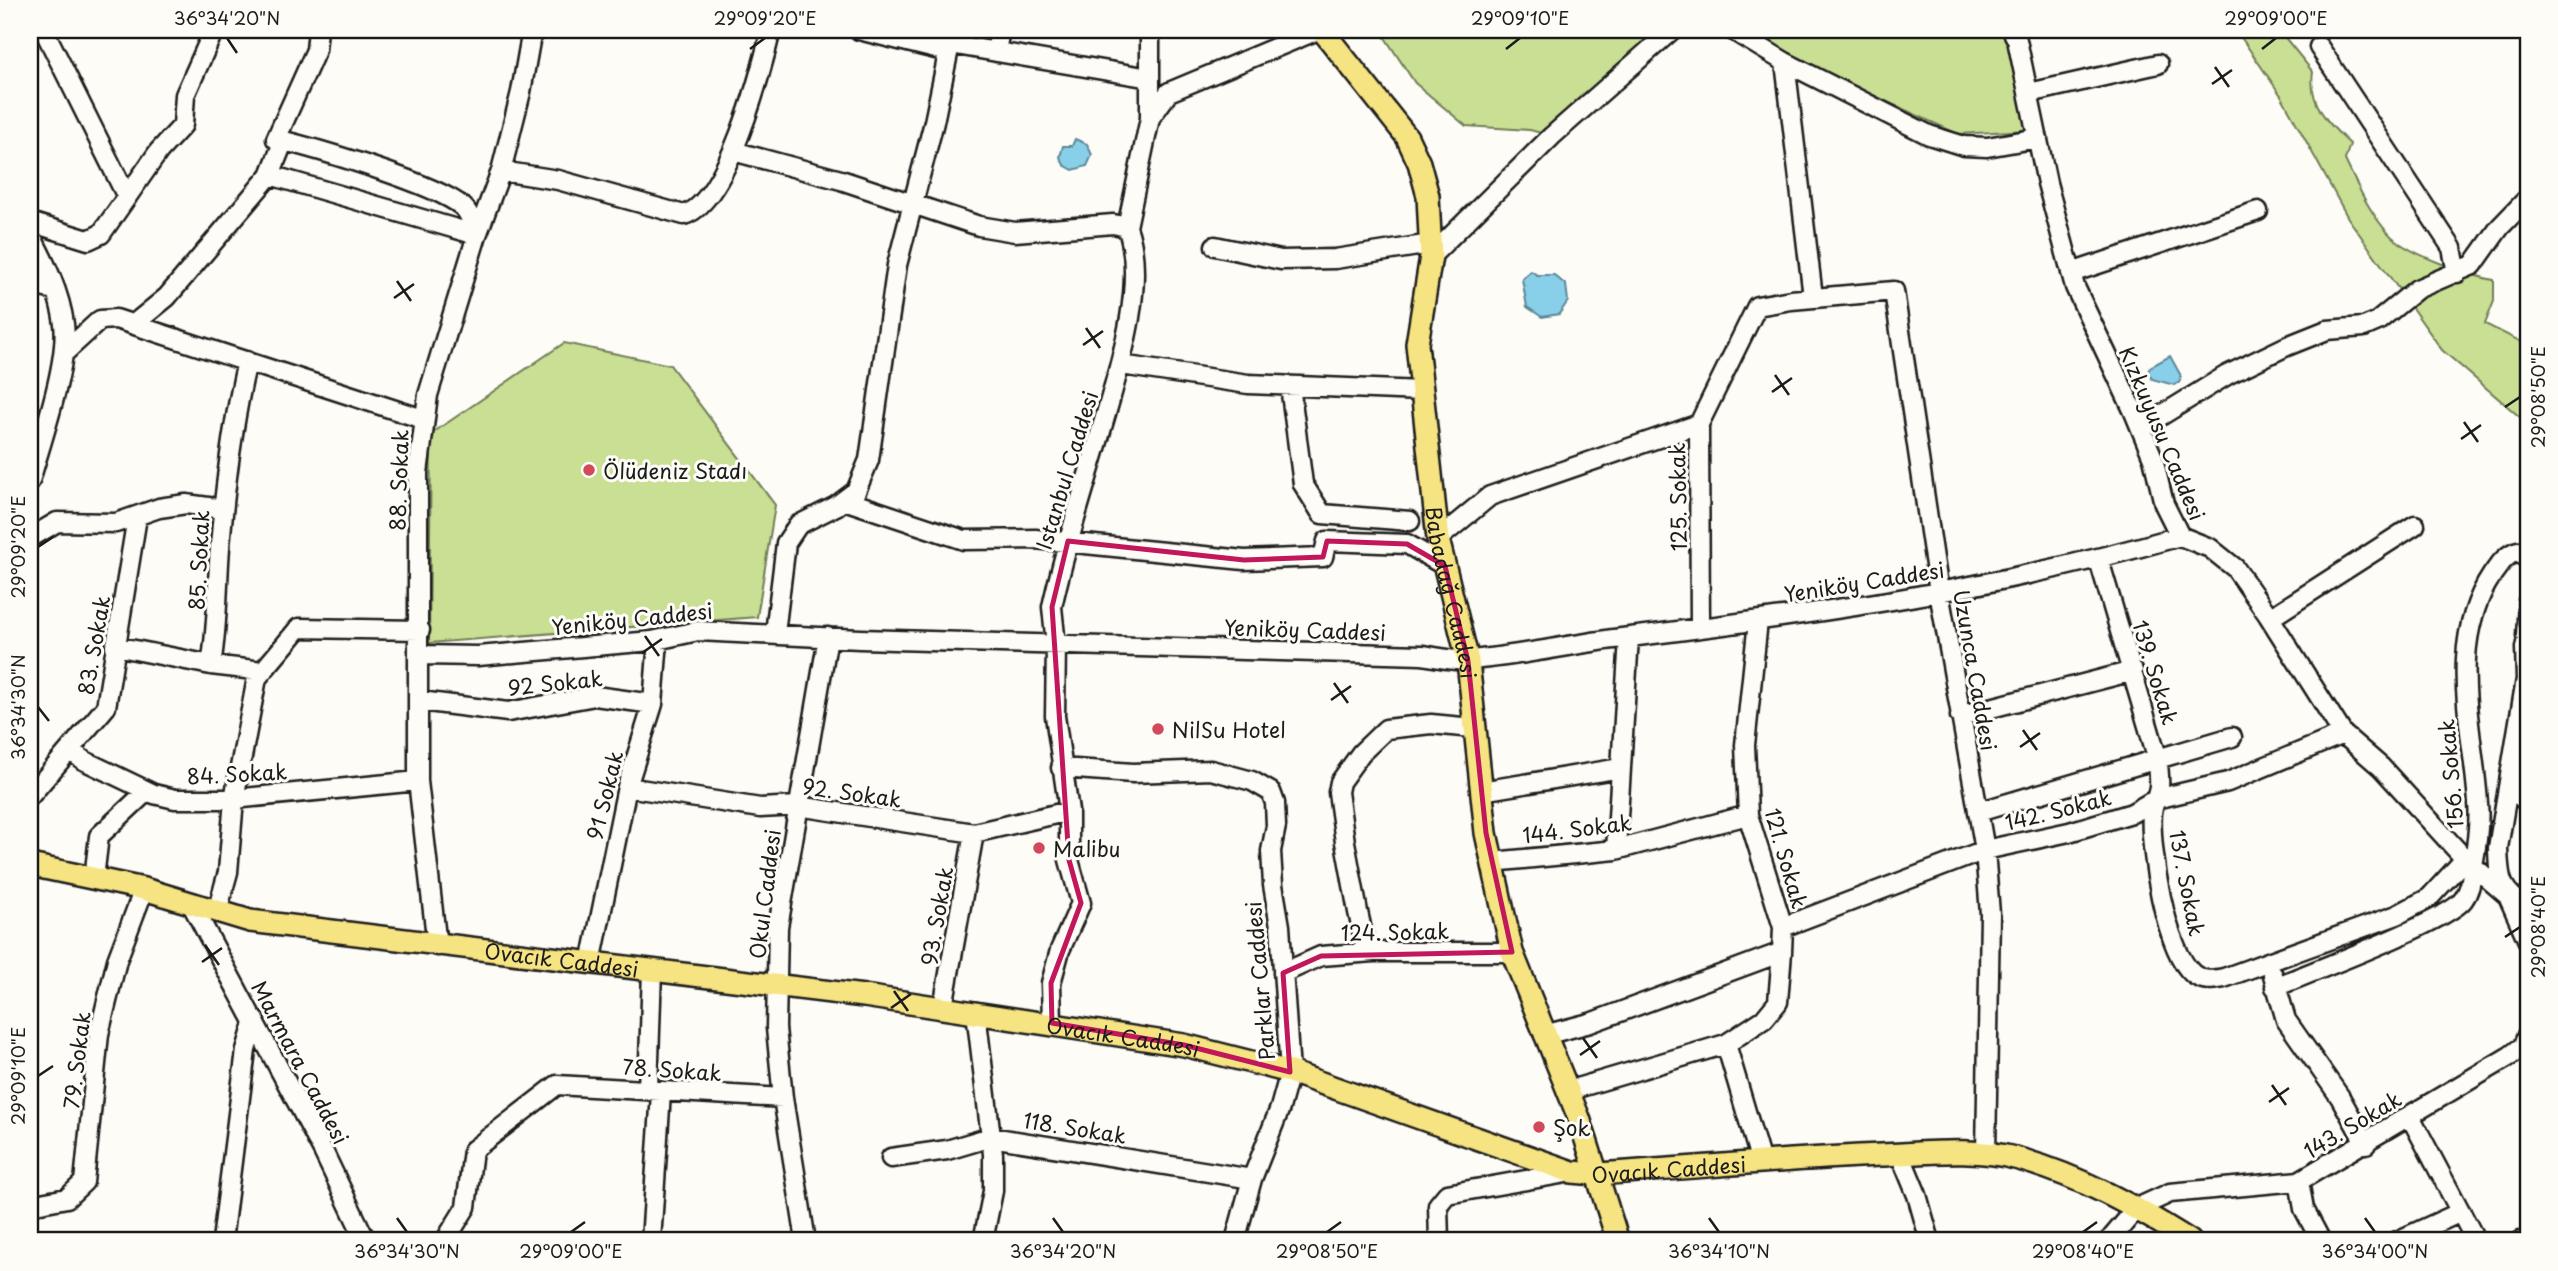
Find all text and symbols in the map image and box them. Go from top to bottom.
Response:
text: 36°34'20"N [174,4,280,31]
text: 29°09'20"E [714,4,816,31]
text: 29°09'10"E [1471,4,1569,31]
text: 29°09'00"E [2224,4,2328,31]
street label: Kızkuyusu Caddesi [2112,341,2214,525]
text: 29°08'50"E [2524,346,2551,448]
street label: Istanbul Caddesi [1027,387,1105,553]
street label: 88. Sokak [380,429,416,531]
street label: 125. Sokak [1660,442,1694,552]
place label: Ölüdeniz Stadı [603,454,747,486]
marker: Ölüdeniz Stadı [581,462,597,478]
text: 29°09'20"E [4,496,31,598]
street label: Babadağ Caddesi [1419,505,1486,680]
street label: 85. Sokak [179,509,217,611]
street label: Yeniköy Caddesi [1782,553,1946,609]
street label: Uzunca Caddesi [1946,587,2006,753]
street label: 83. Sokak [69,593,117,697]
street label: Yeniköy Caddesi [550,594,714,642]
street label: Yeniköy Caddesi [1224,610,1386,648]
street label: 139. Sokak [2125,616,2187,728]
text: 36°34'30"N [4,654,31,760]
street label: 92 Sokak [506,661,604,703]
place label: NilSu Hotel [1172,713,1286,745]
street label: 156. Sokak [2429,718,2471,830]
marker: NilSu Hotel [1150,721,1166,737]
street label: 91 Sokak [577,747,631,843]
street label: 84. Sokak [186,754,288,792]
street label: 92. Sokak [800,769,904,815]
street label: 142. Sokak [2002,780,2114,838]
street label: 121. Sokak [1757,804,1817,912]
street label: 144. Sokak [1521,805,1633,851]
street label: Okul Caddesi [740,827,788,961]
street label: 137. Sokak [2162,827,2214,939]
place label: Malibu [1053,832,1120,864]
marker: Malibu [1031,840,1047,856]
street label: 93. Sokak [912,864,960,968]
text: 29°08'40"E [2524,876,2551,978]
street label: Parklar Caddesi [1236,900,1282,1062]
street label: 124. Sokak [1340,914,1450,948]
street label: Ovacık Caddesi [483,934,640,984]
street label: Marmara Caddesi [244,975,358,1149]
street label: Ovacık Caddesi [1044,1008,1203,1064]
street label: 79. Sokak [54,1009,98,1111]
text: 29°09'10"E [4,1027,31,1125]
street label: 78. Sokak [621,1050,723,1088]
street label: 143. Sokak [2297,1082,2407,1166]
street label: 118. Sokak [1021,1103,1129,1151]
place label: Şok [1553,1111,1591,1143]
marker: Şok [1531,1119,1547,1135]
street label: Ovacık Caddesi [1590,1147,1747,1190]
text: 36°34'30"N [354,1237,460,1264]
text: 29°09'00"E [519,1237,623,1264]
text: 36°34'20"N [1010,1237,1116,1264]
text: 29°08'50"E [1276,1237,1378,1264]
text: 36°34'10"N [1668,1237,1770,1264]
text: 29°08'40"E [2032,1237,2134,1264]
text: 36°34'00"N [2322,1237,2428,1264]

